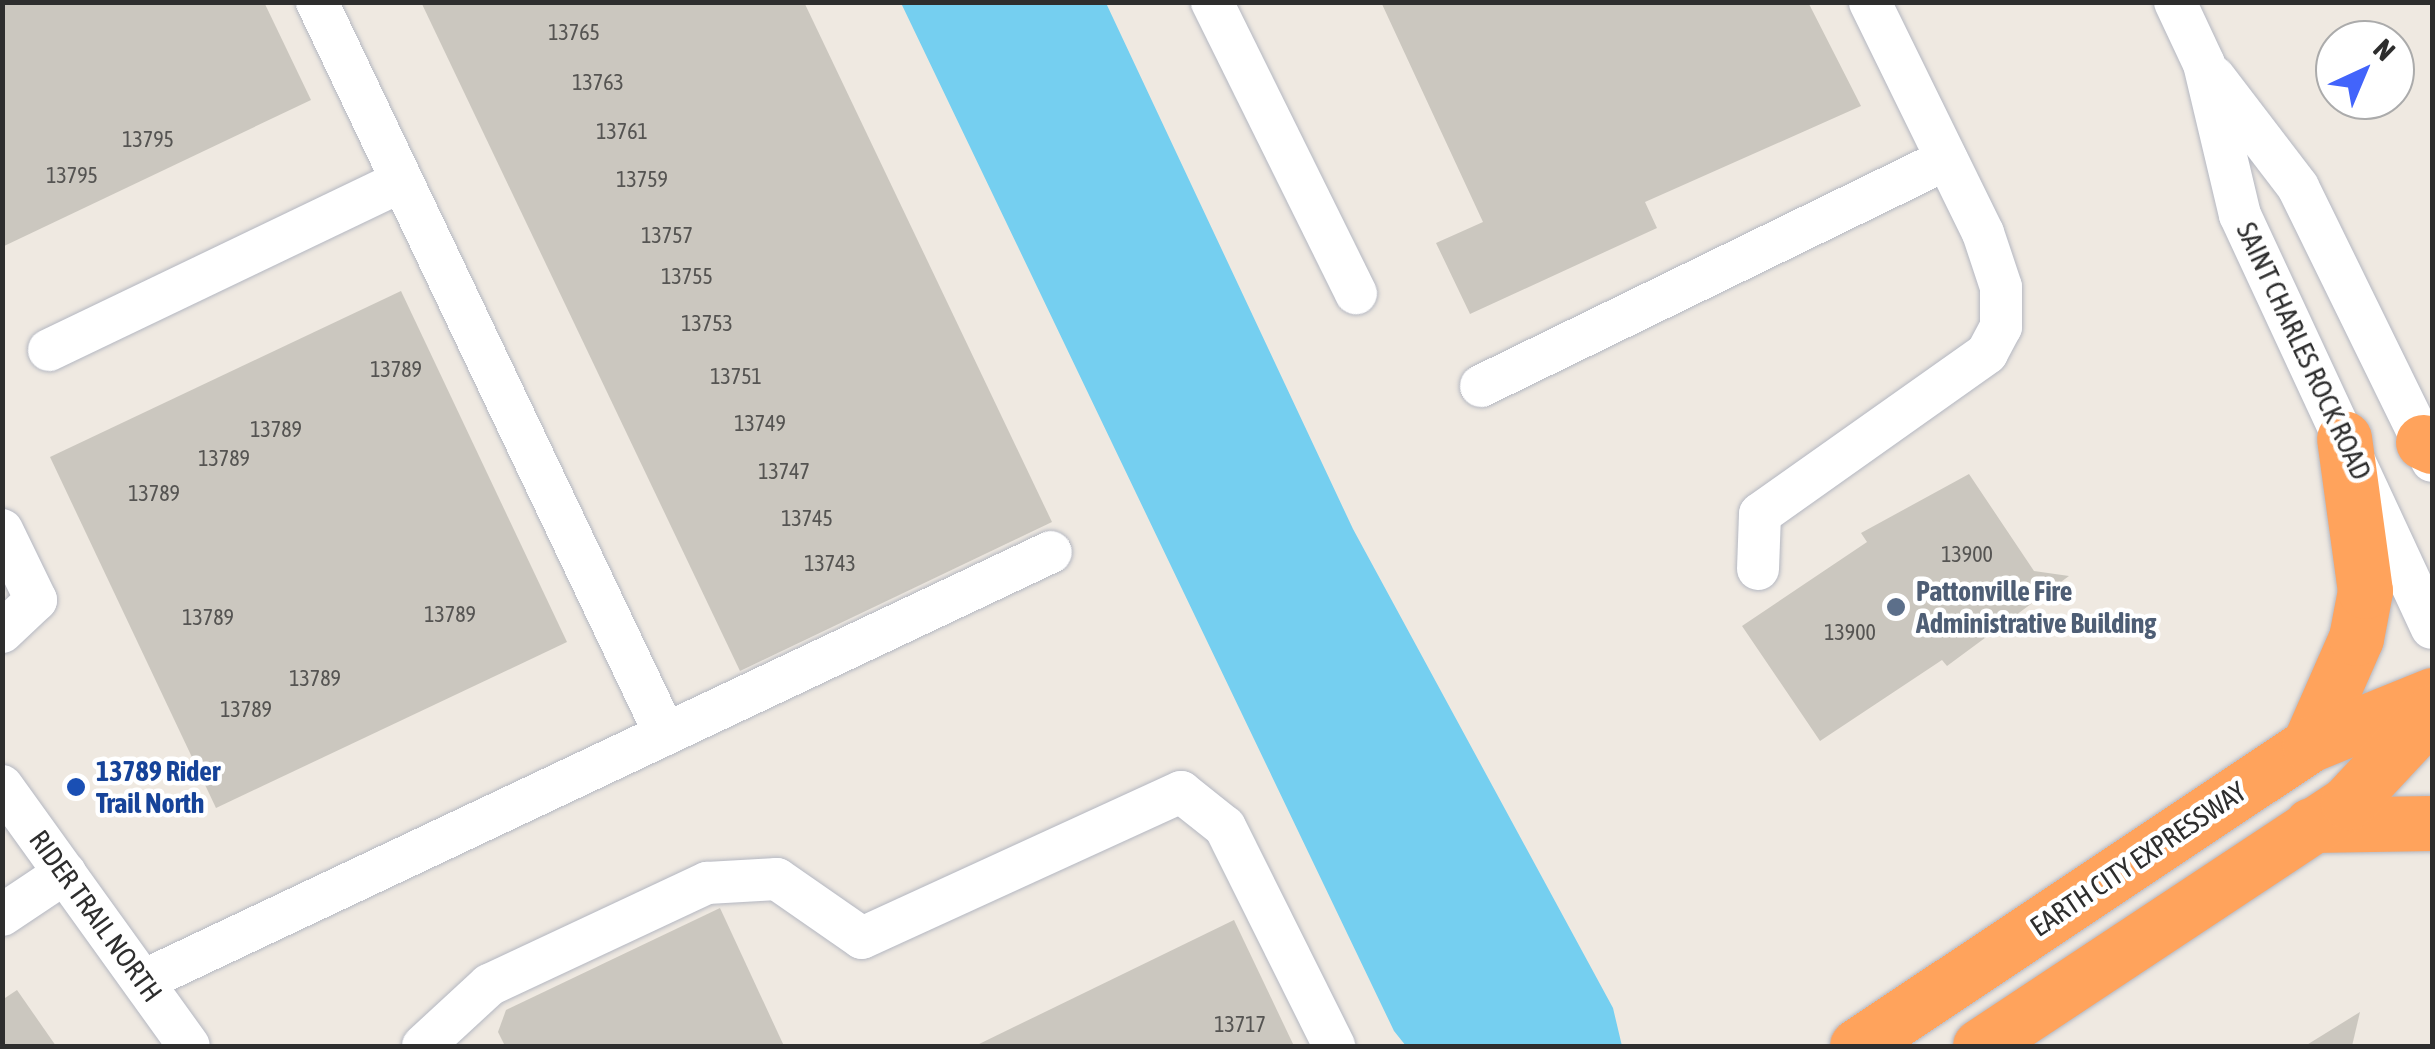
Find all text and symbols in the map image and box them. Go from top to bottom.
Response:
house number: 13765 [548,20,600,46]
north arrow [2315,20,2415,120]
text: N [2367,33,2402,67]
house number: 13763 [572,70,624,96]
house number: 13761 [596,119,648,145]
house number: 13795 [122,127,174,153]
house number: 13795 [46,163,98,189]
house number: 13759 [616,167,668,193]
street label: SAINT CHARLES ROCK ROAD [2230,217,2378,485]
house number: 13757 [641,223,693,249]
house number: 13755 [661,264,713,290]
house number: 13753 [681,311,733,337]
house number: 13789 [370,357,422,383]
house number: 13751 [710,364,762,390]
house number: 13749 [734,411,786,437]
house number: 13789 [250,417,302,443]
house number: 13789 [198,446,250,472]
house number: 13747 [758,459,810,485]
house number: 13789 [128,481,180,507]
house number: 13745 [781,506,833,532]
house number: 13900 [1941,542,1993,568]
house number: 13743 [804,551,856,577]
place label: Pattonville Fire Administrative Building [1916,574,2156,640]
marker: Pattonville Fire Administrative Building [1885,596,1907,618]
house number: 13789 [424,602,476,628]
house number: 13789 [182,605,234,631]
house number: 13900 [1824,620,1876,646]
house number: 13789 [289,666,341,692]
house number: 13789 [220,697,272,723]
place label: 13789 Rider Trail North [96,754,220,820]
street label: EARTH CITY EXPRESSWAY [2024,774,2252,944]
marker: 13789 Rider Trail North [65,776,87,798]
street label: RIDER TRAIL NORTH [23,824,169,1008]
house number: 13717 [1214,1012,1266,1038]

